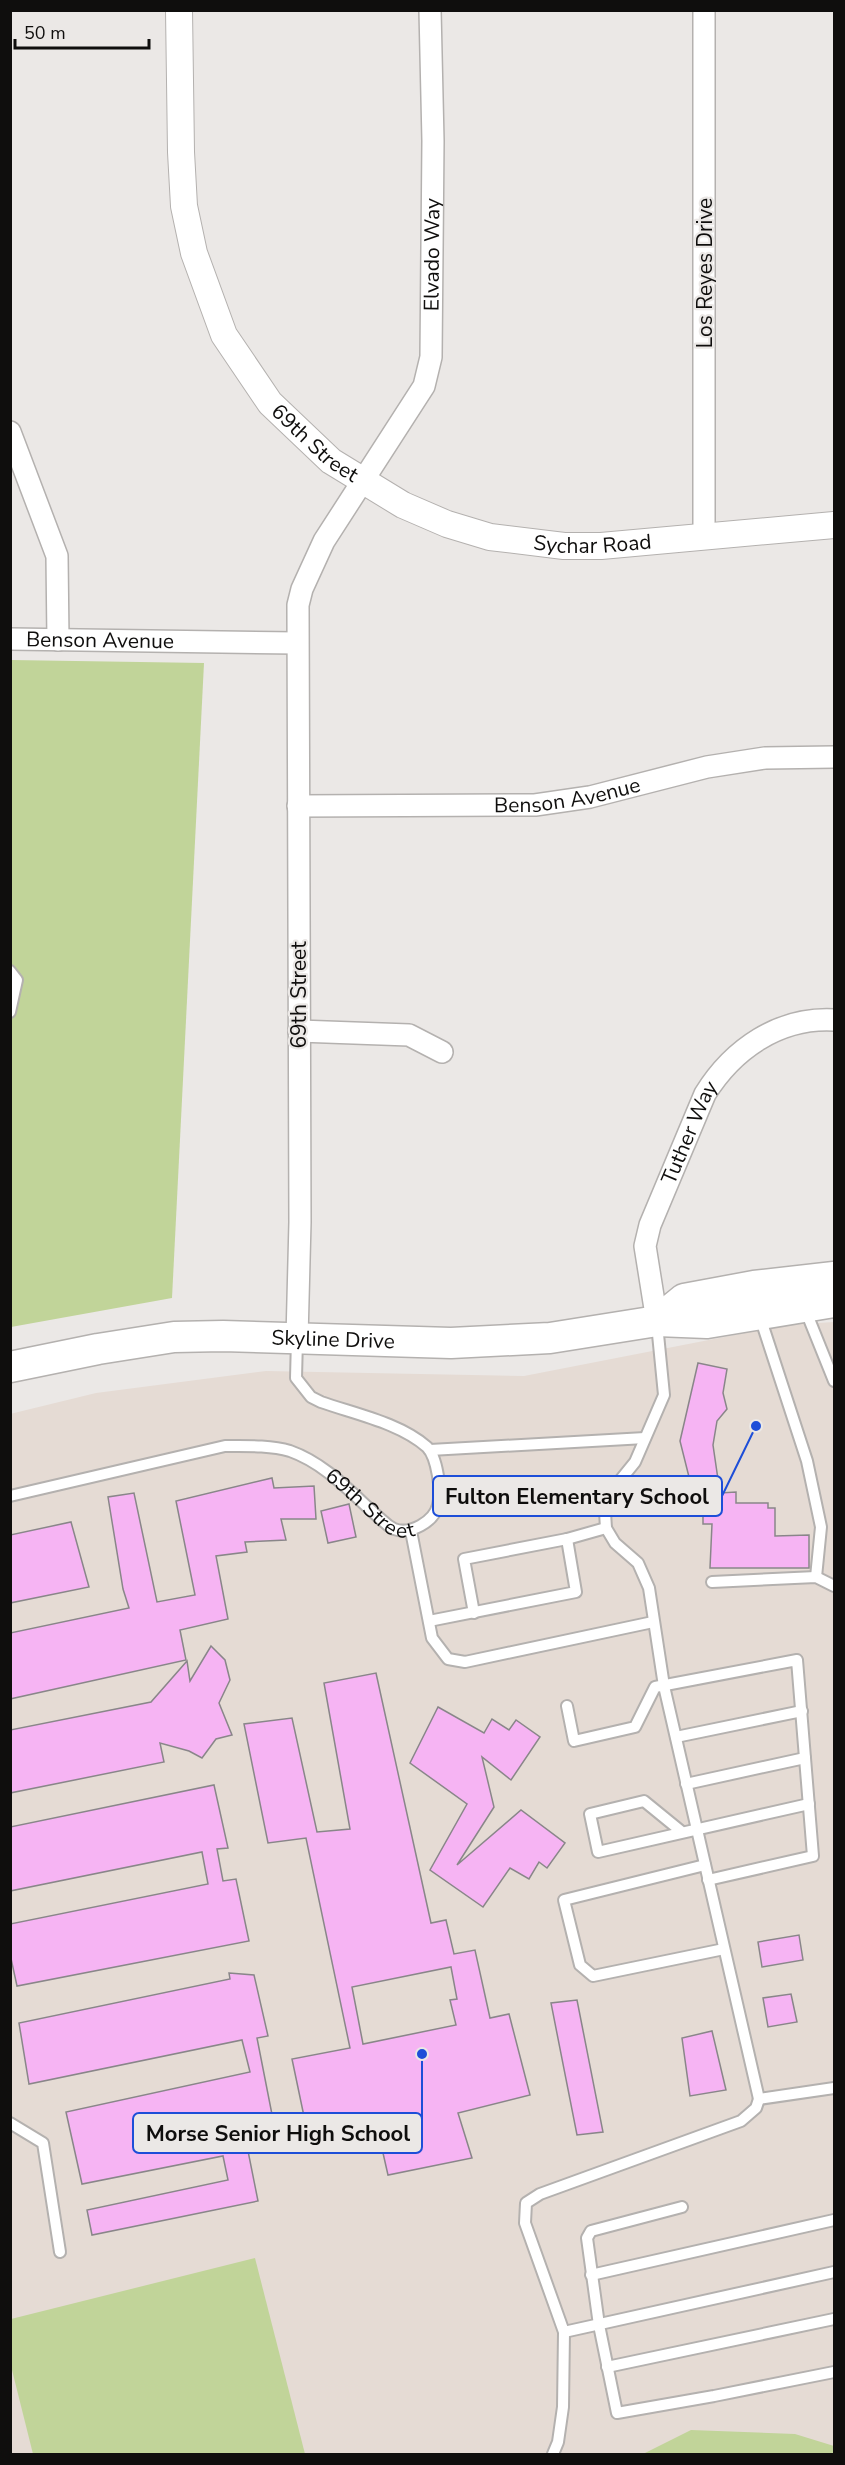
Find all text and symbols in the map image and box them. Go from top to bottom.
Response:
scale bar [15,12,148,50]
text: 50 m [24,21,66,45]
street label: Elvado Way [417,198,446,311]
street label: Los Reyes Drive [691,198,719,348]
street label: 69th Street [265,398,364,489]
street label: Sychar Road [532,528,653,560]
street label: Benson Avenue [26,625,174,655]
street label: Benson Avenue [494,771,643,819]
street label: 69th Street [285,941,313,1049]
street label: Tuther Way [655,1075,724,1189]
street label: Skyline Drive [271,1323,395,1355]
street label: 69th Street [320,1462,418,1545]
callout: Fulton Elementary School [433,1476,722,1516]
text: Fulton Elementary School [445,1482,709,1512]
callout: Morse Senior High School [133,2113,422,2153]
text: Morse Senior High School [146,2119,410,2149]

